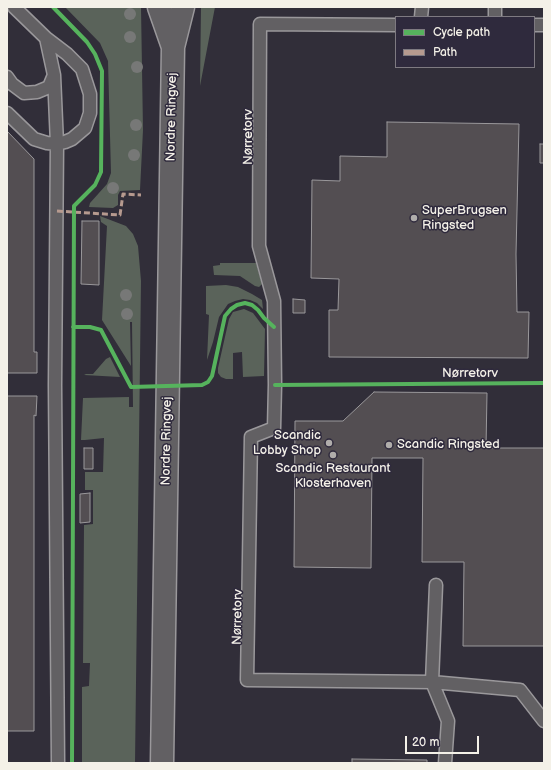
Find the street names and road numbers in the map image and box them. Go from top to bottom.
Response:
street label: Nordre Ringvej [163,73,181,161]
street label: Nørretorv [241,109,257,165]
street label: Nørretorv [442,366,498,382]
street label: Nordre Ringvej [158,397,176,485]
street label: Nørretorv [230,589,246,645]

